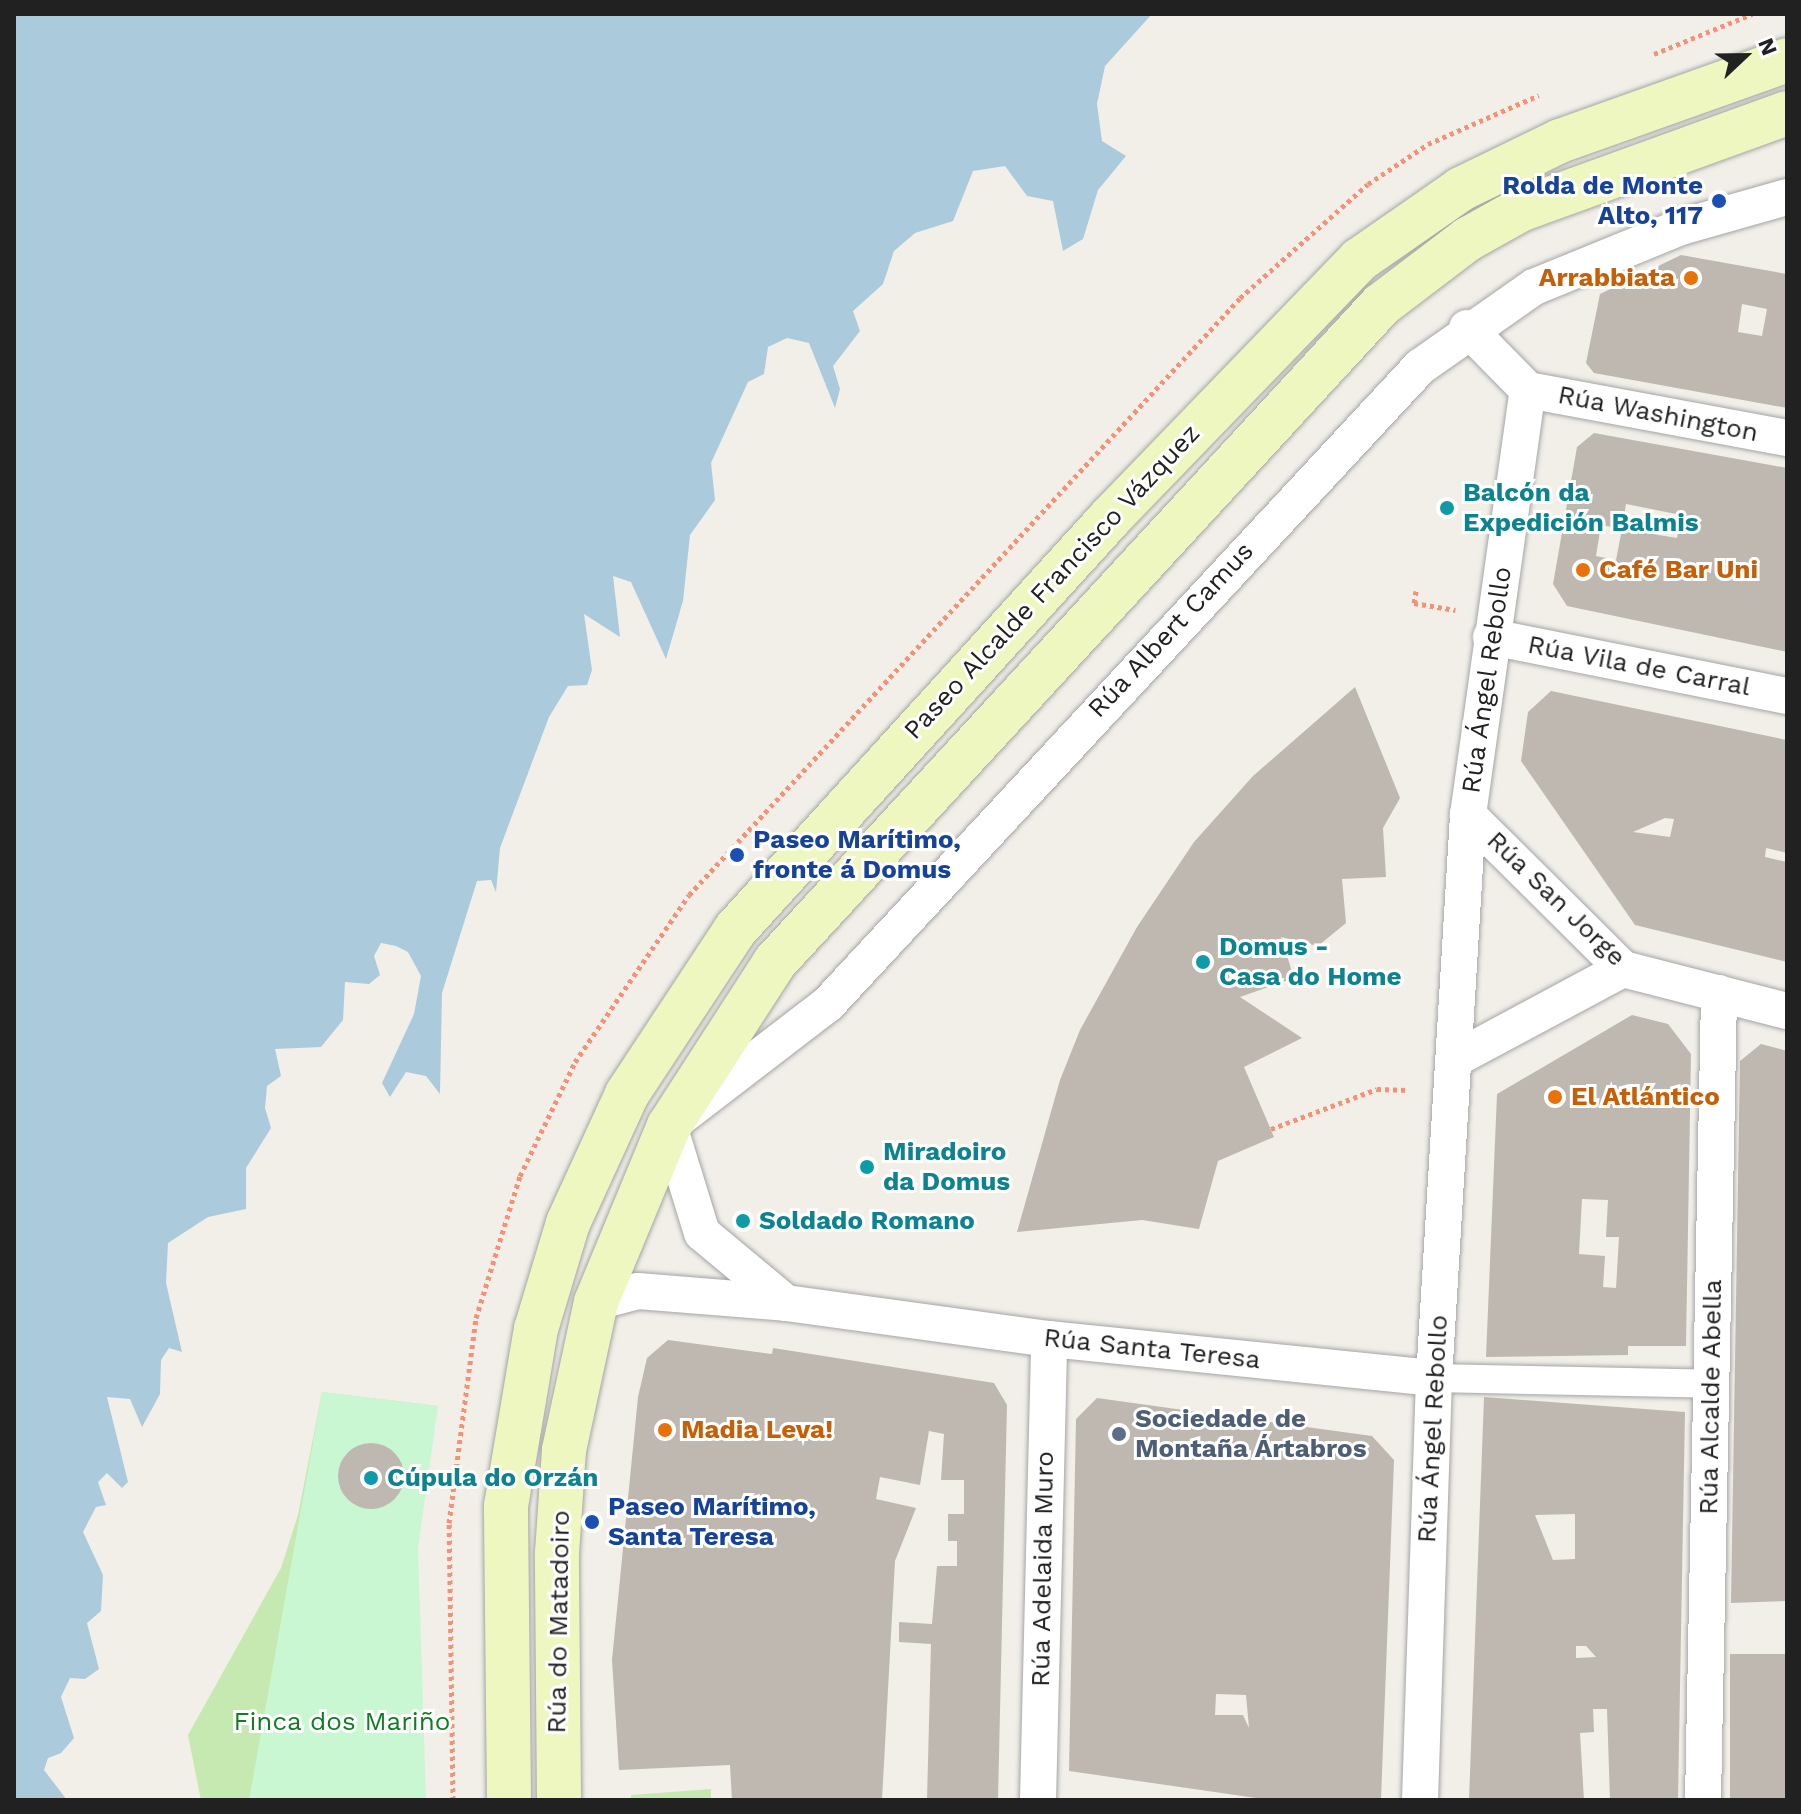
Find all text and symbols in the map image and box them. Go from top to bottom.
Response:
north arrow [1705,16,1785,96]
text: N [1753,35,1782,59]
place label: Rolda de Monte Alto, 117 [1502,170,1703,232]
marker: Rolda de Monte Alto, 117 [1710,192,1728,210]
place label: Arrabbiata [1539,262,1675,294]
marker: Arrabbiata [1682,269,1700,287]
street label: Rúa Washington [1555,379,1761,449]
street label: Paseo Alcalde Francisco Vázquez [897,417,1207,747]
place label: Balcón da Expedición Balmis [1463,477,1699,538]
marker: Balcón da Expedición Balmis [1438,499,1456,517]
street label: Rúa Albert Camus [1081,535,1261,725]
place label: Café Bar Uni [1599,554,1758,586]
marker: Café Bar Uni [1574,561,1592,579]
street label: Rúa Ángel Rebollo [1455,564,1519,796]
street label: Rúa Vila de Carral [1524,629,1754,703]
place label: Paseo Marítimo, fronte á Domus [753,824,961,886]
street label: Rúa San Jorge [1480,825,1632,973]
marker: Paseo Marítimo, fronte á Domus [728,846,746,864]
place label: Domus - Casa do Home [1219,931,1402,992]
marker: Domus - Casa do Home [1194,953,1212,971]
place label: El Atlántico [1571,1081,1721,1113]
marker: El Atlántico [1546,1088,1564,1106]
place label: Miradoiro da Domus [883,1136,1010,1198]
marker: Miradoiro da Domus [858,1158,876,1176]
place label: Soldado Romano [759,1205,975,1237]
marker: Soldado Romano [734,1212,752,1230]
street label: Rúa Alcalde Abella [1693,1278,1729,1516]
street label: Rúa Ángel Rebollo [1411,1313,1455,1545]
street label: Rúa Santa Teresa [1041,1322,1263,1376]
place label: Sociedade de Montaña Ártabros [1135,1403,1367,1464]
place label: Madia Leva! [681,1414,833,1446]
marker: Madia Leva! [656,1421,674,1439]
marker: Sociedade de Montaña Ártabros [1110,1425,1128,1443]
street label: Rúa Adelaida Muro [1025,1450,1061,1688]
place label: Cúpula do Orzán [387,1462,599,1494]
marker: Cúpula do Orzán [362,1469,380,1487]
place label: Paseo Marítimo, Santa Teresa [608,1491,816,1552]
street label: Rúa do Matadoiro [541,1510,577,1734]
marker: Paseo Marítimo, Santa Teresa [583,1513,601,1531]
park label: Finca dos Mariño [233,1706,451,1738]

